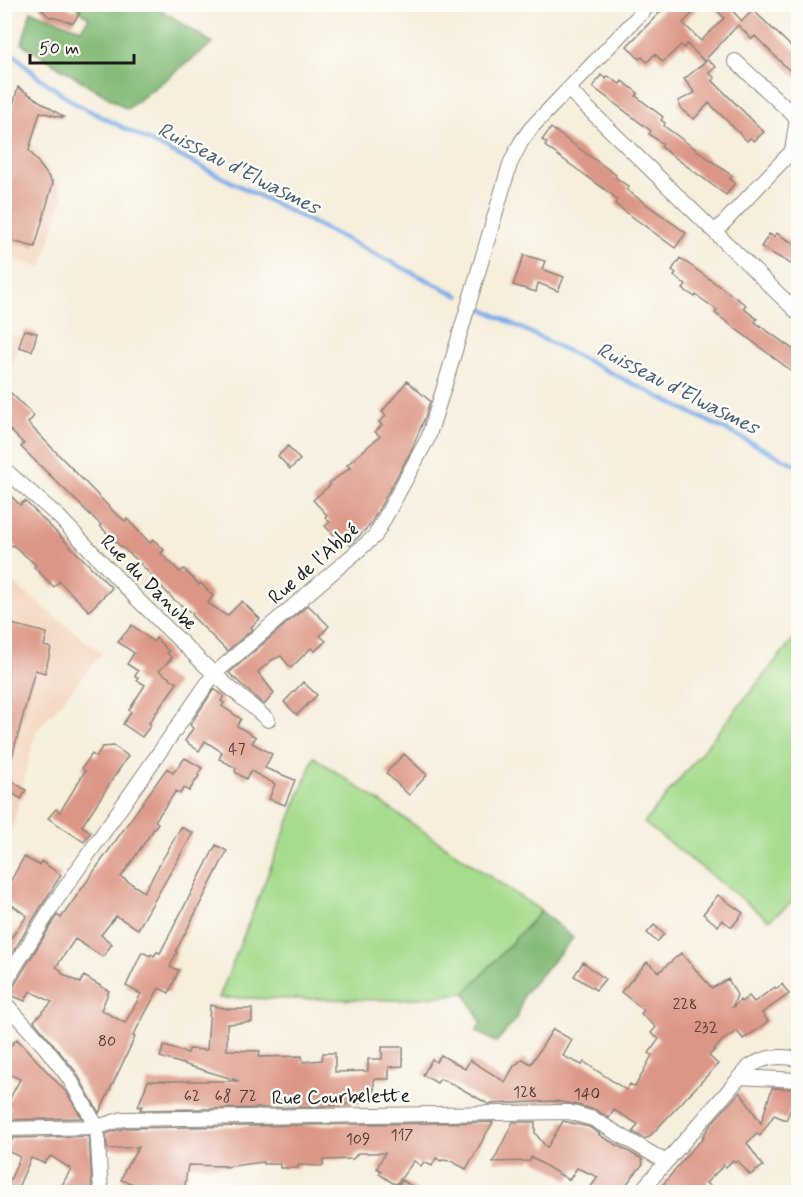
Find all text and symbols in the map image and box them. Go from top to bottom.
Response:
scale bar [30,27,134,65]
text: 50 m [39,37,79,61]
water label: Ruisseau d'Elwasmes [153,116,327,223]
water label: Ruisseau d'Elwasmes [592,336,766,443]
street label: Rue de l'Abbé [263,517,365,611]
street label: Rue du Danube [94,529,202,637]
house number: 47 [228,739,246,760]
house number: 228 [673,994,697,1015]
house number: 232 [694,1017,719,1038]
house number: 80 [98,1031,116,1052]
house number: 128 [513,1082,537,1103]
street label: Rue Courbelette [271,1083,411,1112]
house number: 140 [574,1084,600,1105]
house number: 62 [184,1086,200,1107]
house number: 68 [215,1086,231,1107]
house number: 72 [239,1086,257,1107]
house number: 117 [391,1125,414,1146]
house number: 109 [346,1129,370,1150]

